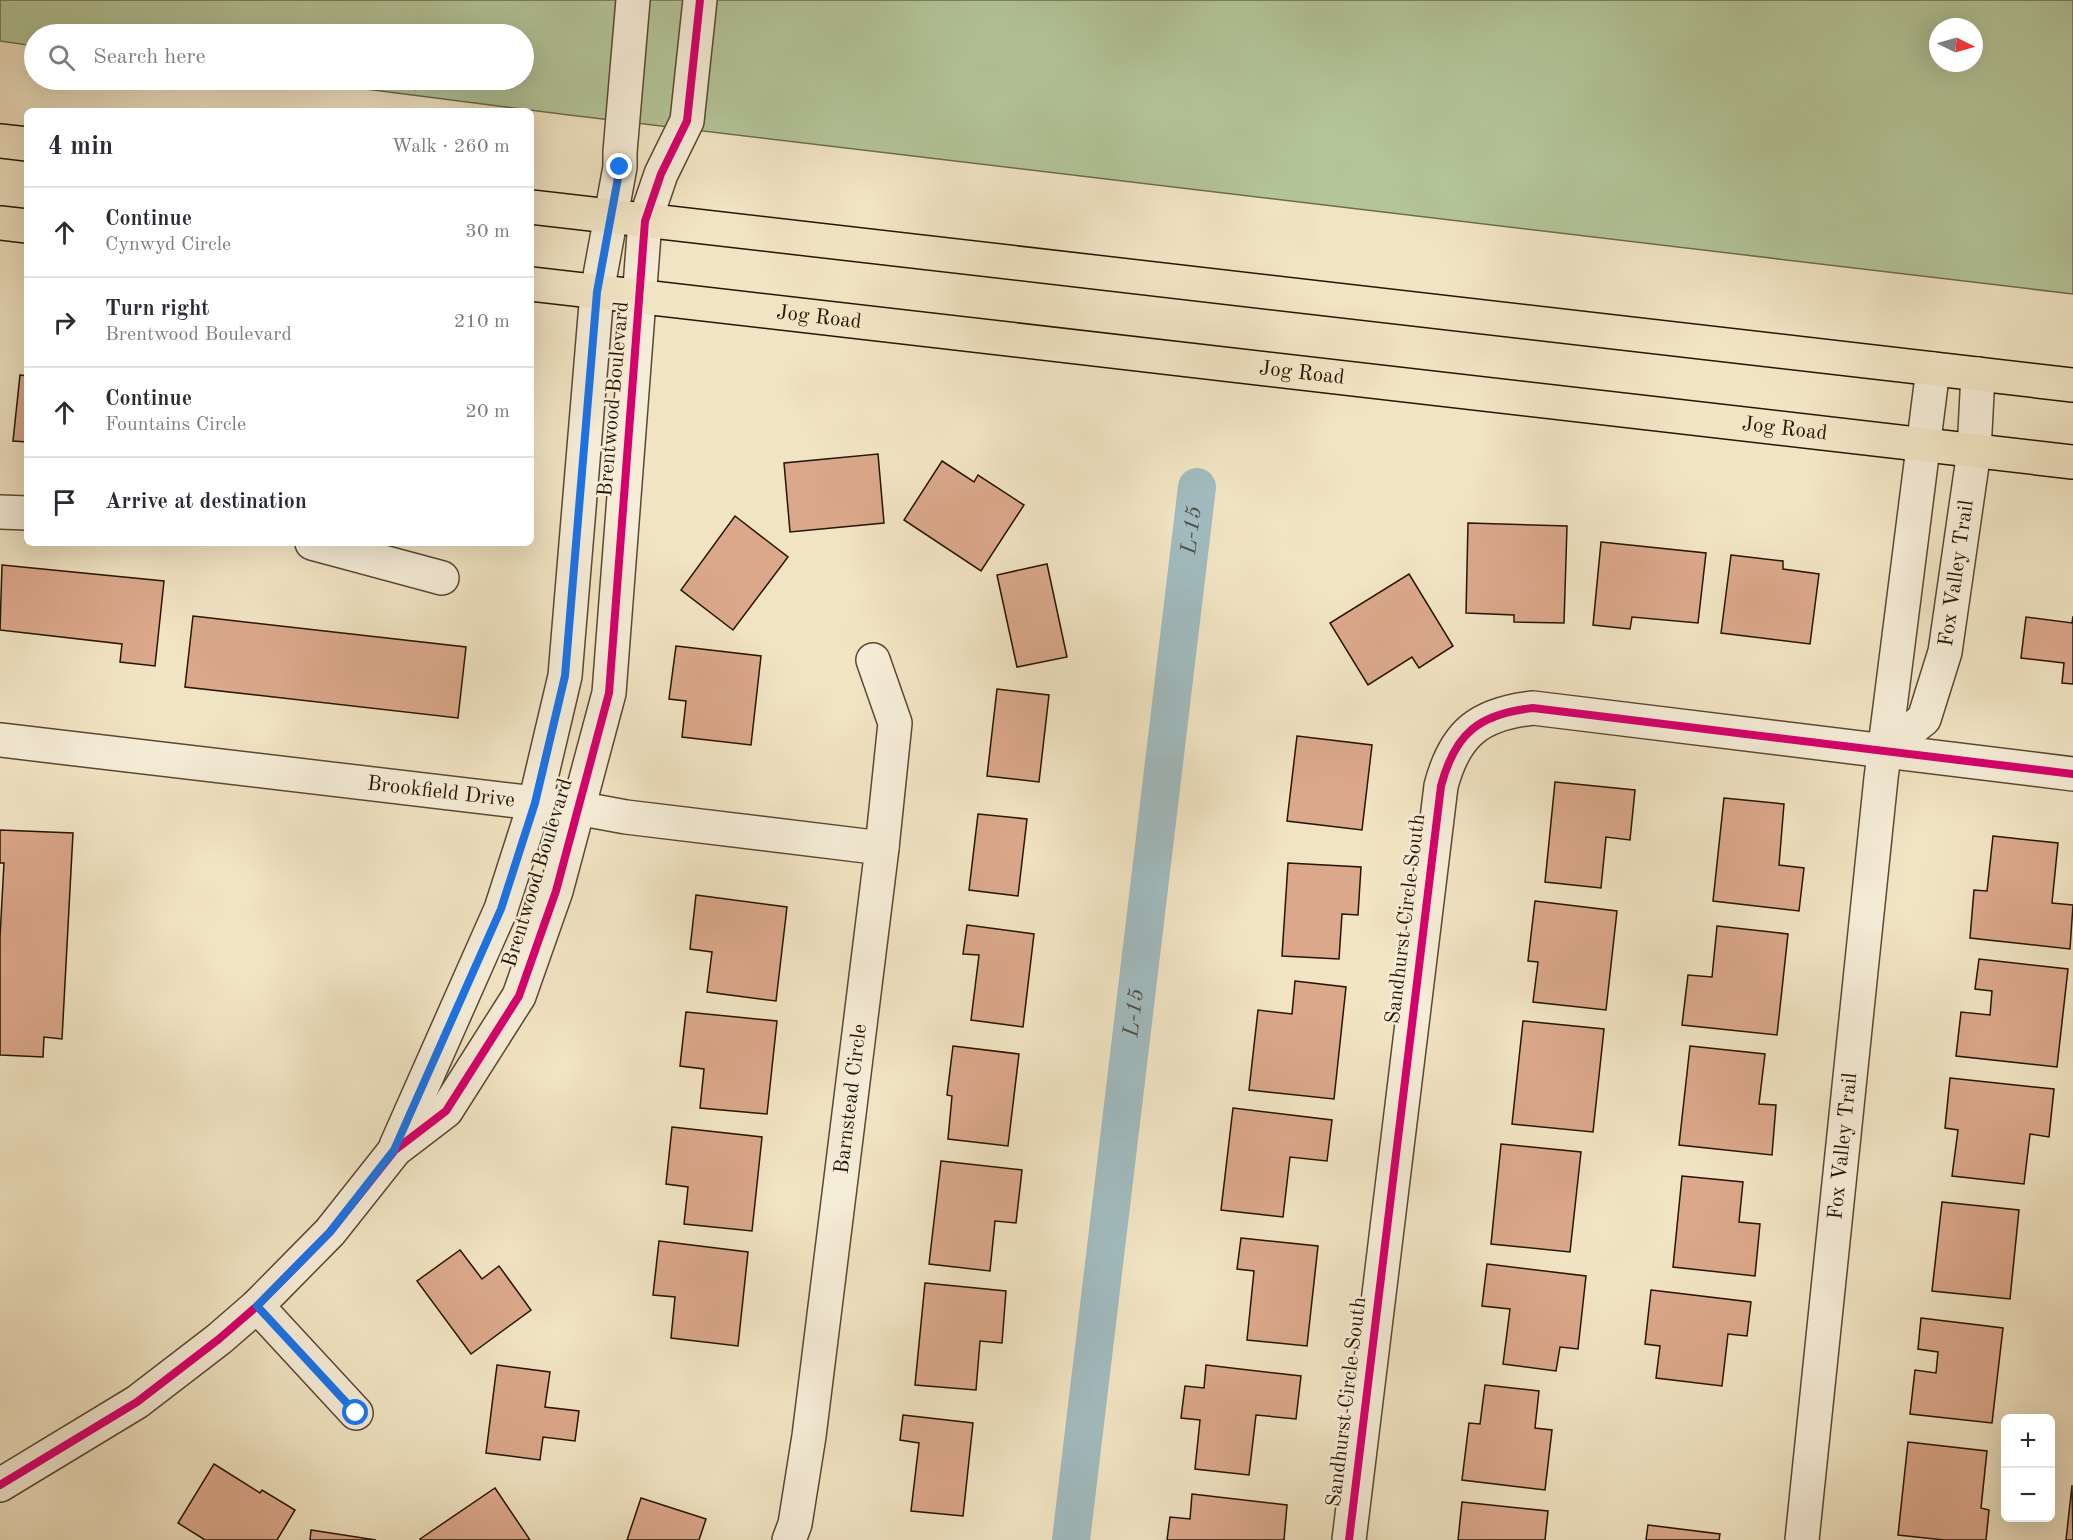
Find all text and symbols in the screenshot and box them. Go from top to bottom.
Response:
north arrow [1929,18,1983,72]
search box [24,24,534,90]
icon: search [45,41,78,74]
text: Search here [93,46,206,68]
text: 4 min [48,134,113,160]
text: Walk · 260 m [391,137,510,157]
route end [606,153,632,179]
text: Continue [105,208,192,230]
icon: ahead [48,216,81,249]
text: 30 m [465,222,510,242]
text: Cynwyd Circle [105,235,231,255]
text: Turn right [105,298,209,320]
street label: Brentwood Boulevard [595,300,633,498]
street label: Jog Road [775,302,863,333]
icon: right [48,306,81,339]
text: 210 m [454,312,510,332]
text: Brentwood Boulevard [105,325,292,345]
street label: Jog Road [1258,358,1346,388]
text: Continue [105,388,192,410]
icon: ahead [48,396,81,429]
text: 20 m [465,402,510,422]
street label: Jog Road [1741,413,1829,444]
text: Fountains Circle [105,415,246,435]
icon: arrive [48,486,81,519]
text: Arrive at destination [105,491,307,513]
street label: Fox Valley Trail [1935,498,1977,648]
water label: L-15 [1178,505,1206,557]
street label: Brookfield Drive [366,773,516,811]
street label: Brentwood Boulevard [499,776,577,970]
street label: Sandhurst Circle South [1383,813,1429,1025]
water label: L-15 [1120,987,1148,1039]
street label: Barnstead Circle [831,1023,871,1175]
street label: Fox Valley Trail [1825,1071,1861,1221]
street label: Sandhurst Circle South [1324,1296,1370,1508]
route start [342,1399,368,1425]
map controls [2001,1414,2055,1522]
button: + [2001,1414,2055,1468]
button: − [2001,1468,2055,1522]

